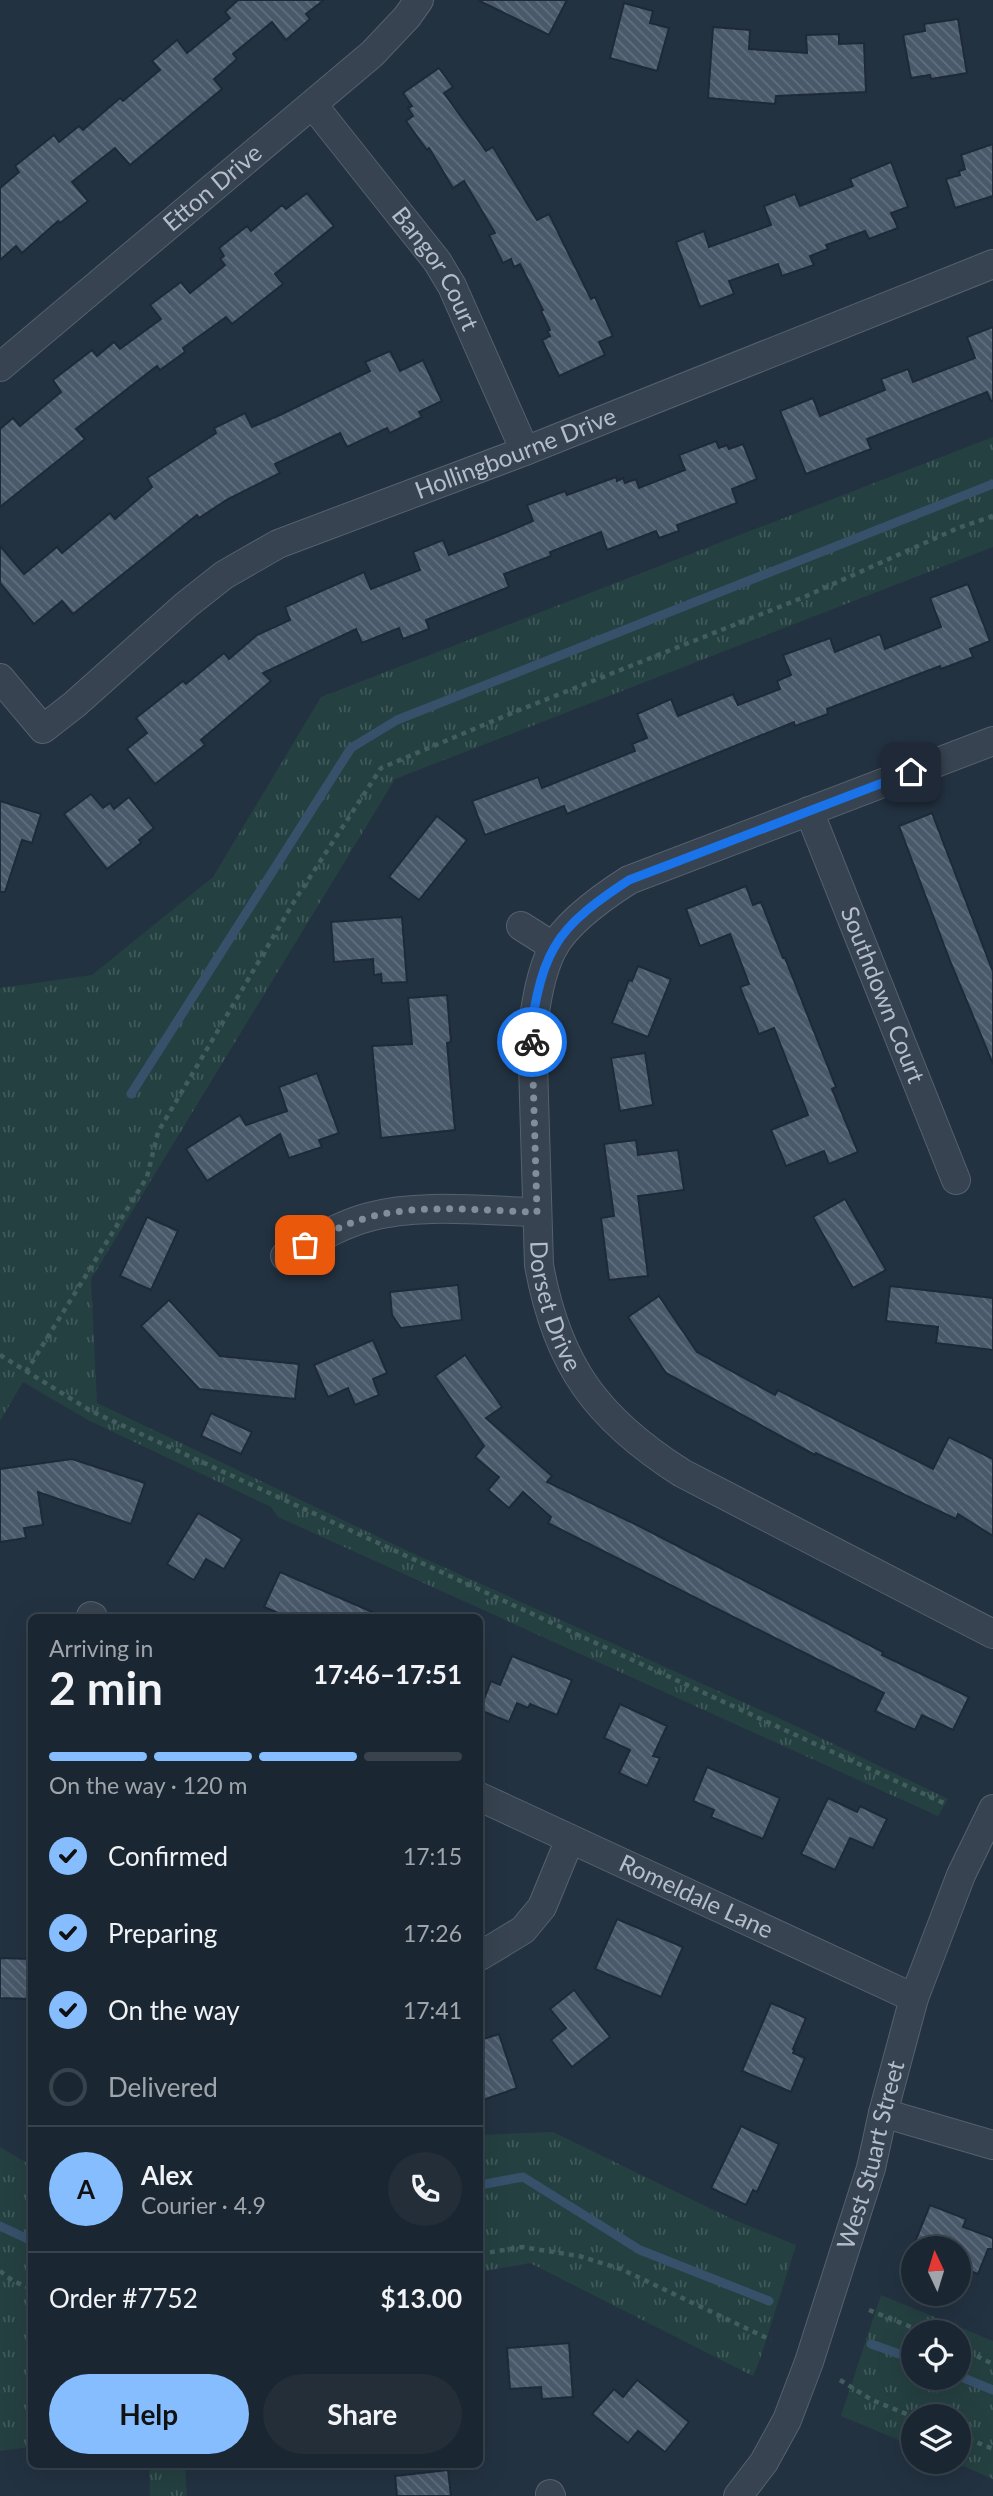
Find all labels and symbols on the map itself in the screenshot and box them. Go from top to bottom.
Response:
street label: Etton Drive [156,137,267,237]
street label: Bangor Court [386,200,486,335]
street label: Hollingbourne Drive [411,400,620,504]
pin [881,742,941,802]
street label: Southdown Court [836,902,932,1087]
courier [497,1007,567,1077]
pin [275,1215,335,1275]
street label: Dorset Drive [525,1240,589,1376]
street label: Romeldale Lane [615,1848,778,1944]
street label: West Stuart Street [830,2057,910,2253]
north arrow [901,2236,971,2306]

